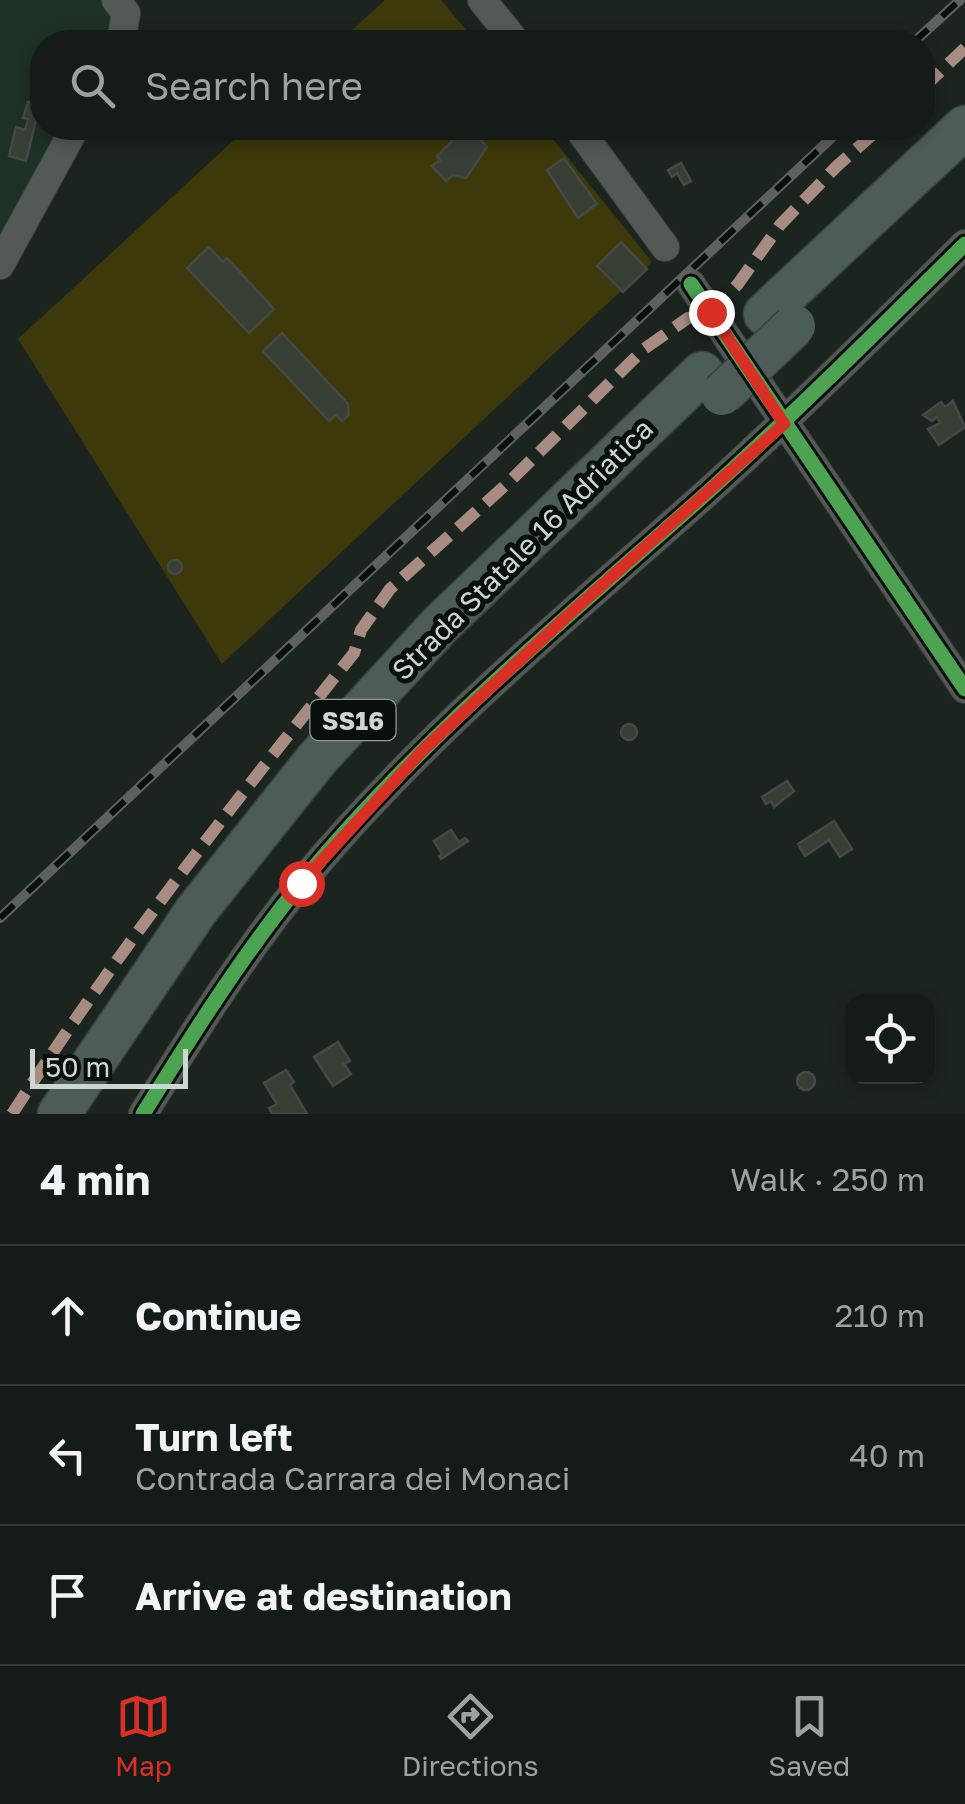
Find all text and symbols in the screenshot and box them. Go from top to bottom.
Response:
search box [30,30,935,140]
icon: search [65,58,120,113]
text: Search here [145,63,363,108]
route end [689,290,735,336]
street label: Strada Statale 16 Adriatica [385,412,659,686]
road number: SS16 [310,700,396,740]
route start [279,861,325,907]
map controls [845,994,935,1084]
button: locate [845,994,935,1084]
scale bar [30,1044,188,1088]
text: 50 m [45,1050,110,1083]
text: 4 min [40,1154,150,1204]
text: Walk · 250 m [730,1160,925,1198]
icon: ahead [40,1288,95,1343]
text: Continue [135,1293,301,1338]
text: 210 m [835,1296,925,1334]
text: Turn left [135,1414,293,1459]
icon: left [40,1428,95,1483]
text: 40 m [849,1436,925,1474]
text: Contrada Carrara dei Monaci [135,1459,570,1497]
icon: arrive [40,1568,95,1623]
text: Arrive at destination [135,1573,512,1618]
tab: Map [115,1689,172,1782]
tab: Directions [402,1689,539,1782]
tab: Saved [768,1689,850,1782]

